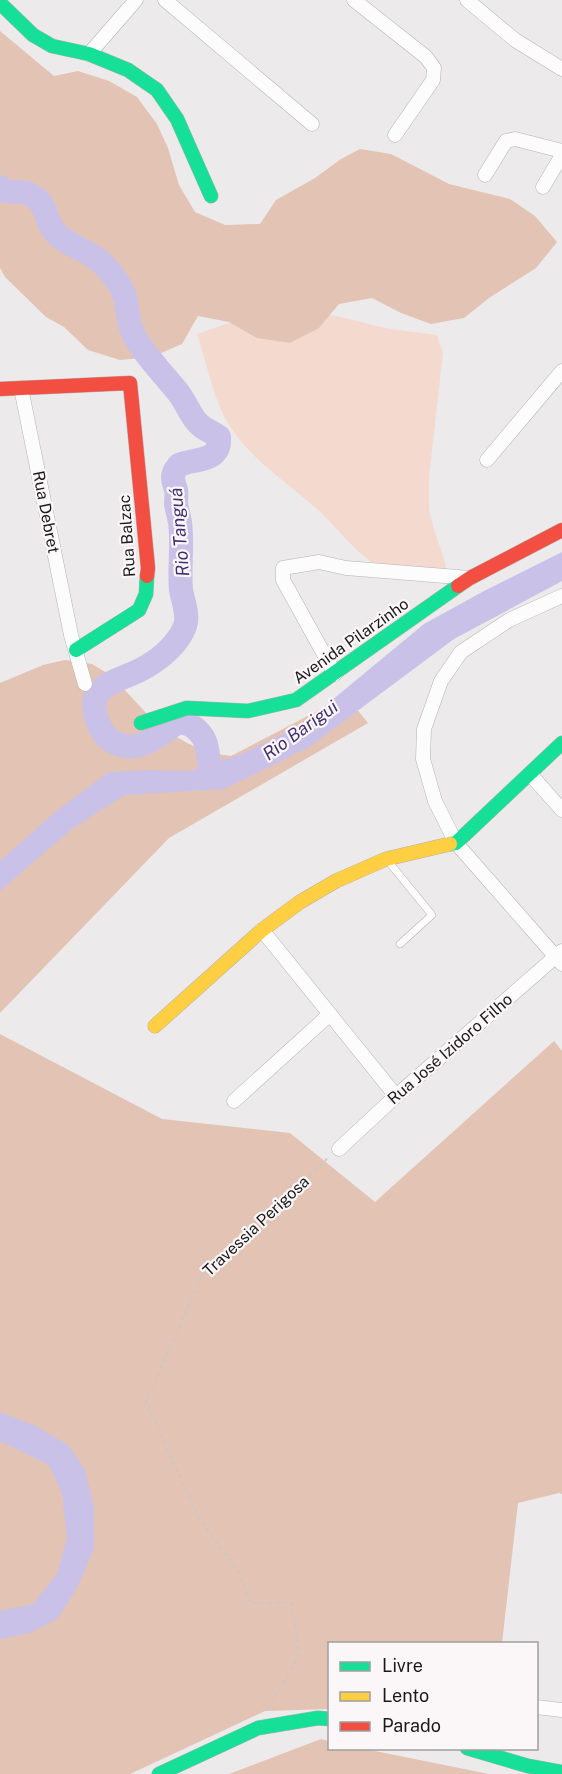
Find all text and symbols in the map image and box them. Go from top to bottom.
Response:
street label: Rua Debret [29,469,63,555]
water label: Rio Tanguá [165,487,193,577]
street label: Rua Balzac [115,494,139,578]
street label: Avenida Pilarzinho [290,594,412,688]
water label: Rio Barigui [258,695,342,764]
street label: Rua José Izidoro Filho [384,990,516,1108]
street label: Travessia Perigosa [199,1172,313,1280]
legend [328,1642,538,1750]
text: Livre [382,1655,423,1676]
text: Lento [382,1685,429,1706]
text: Parado [382,1715,441,1736]

